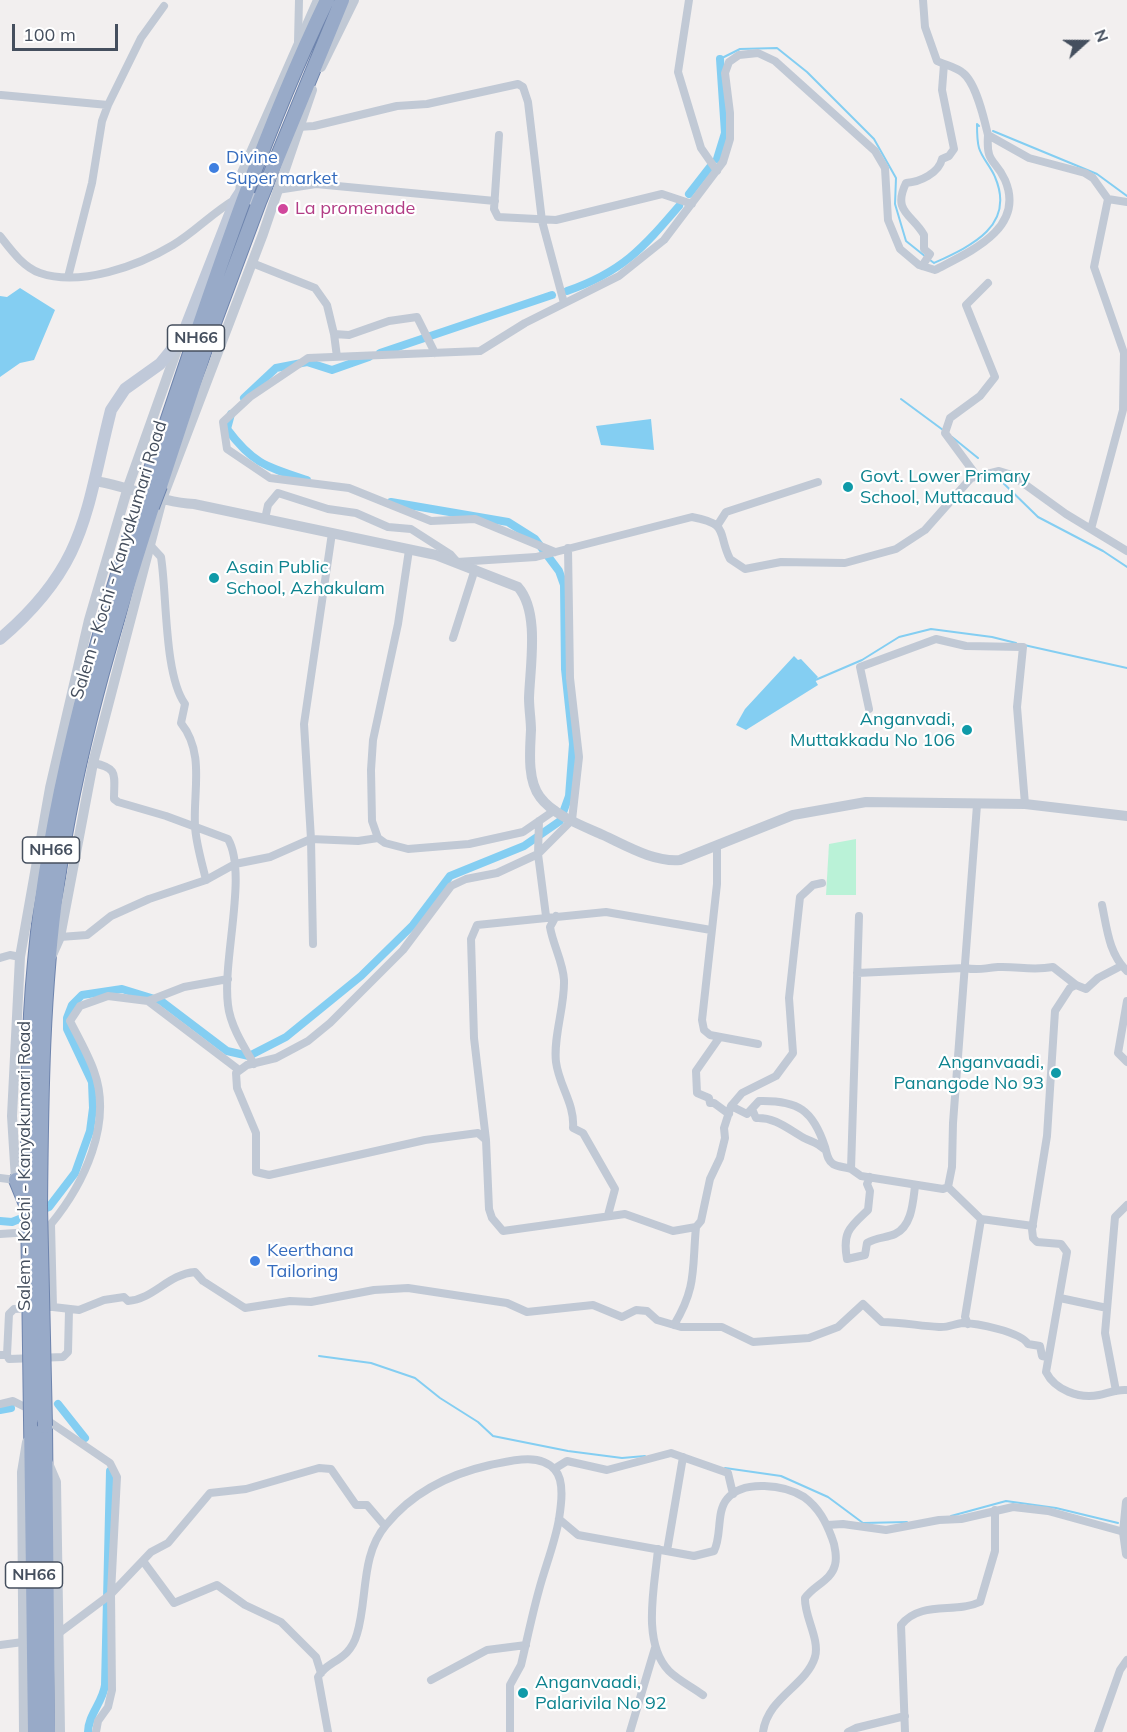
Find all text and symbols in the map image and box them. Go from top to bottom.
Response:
scale bar [15,12,122,50]
north arrow [1055,12,1115,72]
text: 100 m [23,23,76,46]
text: N [1090,26,1113,45]
place label: Divine Super market [226,147,338,190]
marker: Divine Super market [207,161,221,175]
place label: La promenade [295,198,415,220]
marker: La promenade [276,202,290,216]
road number: NH66 [168,325,224,351]
street label: Salem - Kochi - Kanyakumari Road [66,418,172,702]
place label: Govt. Lower Primary School, Muttacaud [860,466,1030,508]
marker: Govt. Lower Primary School, Muttacaud [841,480,855,494]
place label: Asain Public School, Azhakulam [226,557,385,600]
marker: Asain Public School, Azhakulam [207,571,221,585]
place label: Anganvadi, Muttakkadu No 106 [790,709,955,752]
marker: Anganvadi, Muttakkadu No 106 [960,723,974,737]
road number: NH66 [22,837,80,863]
street label: Salem - Kochi - Kanyakumari Road [14,1021,36,1311]
place label: Anganvaadi, Panangode No 93 [894,1052,1044,1094]
marker: Anganvaadi, Panangode No 93 [1049,1066,1063,1080]
place label: Keerthana Tailoring [267,1240,354,1282]
marker: Keerthana Tailoring [248,1254,262,1268]
road number: NH66 [6,1562,63,1588]
place label: Anganvaadi, Palarivila No 92 [535,1672,667,1714]
marker: Anganvaadi, Palarivila No 92 [516,1686,530,1700]

